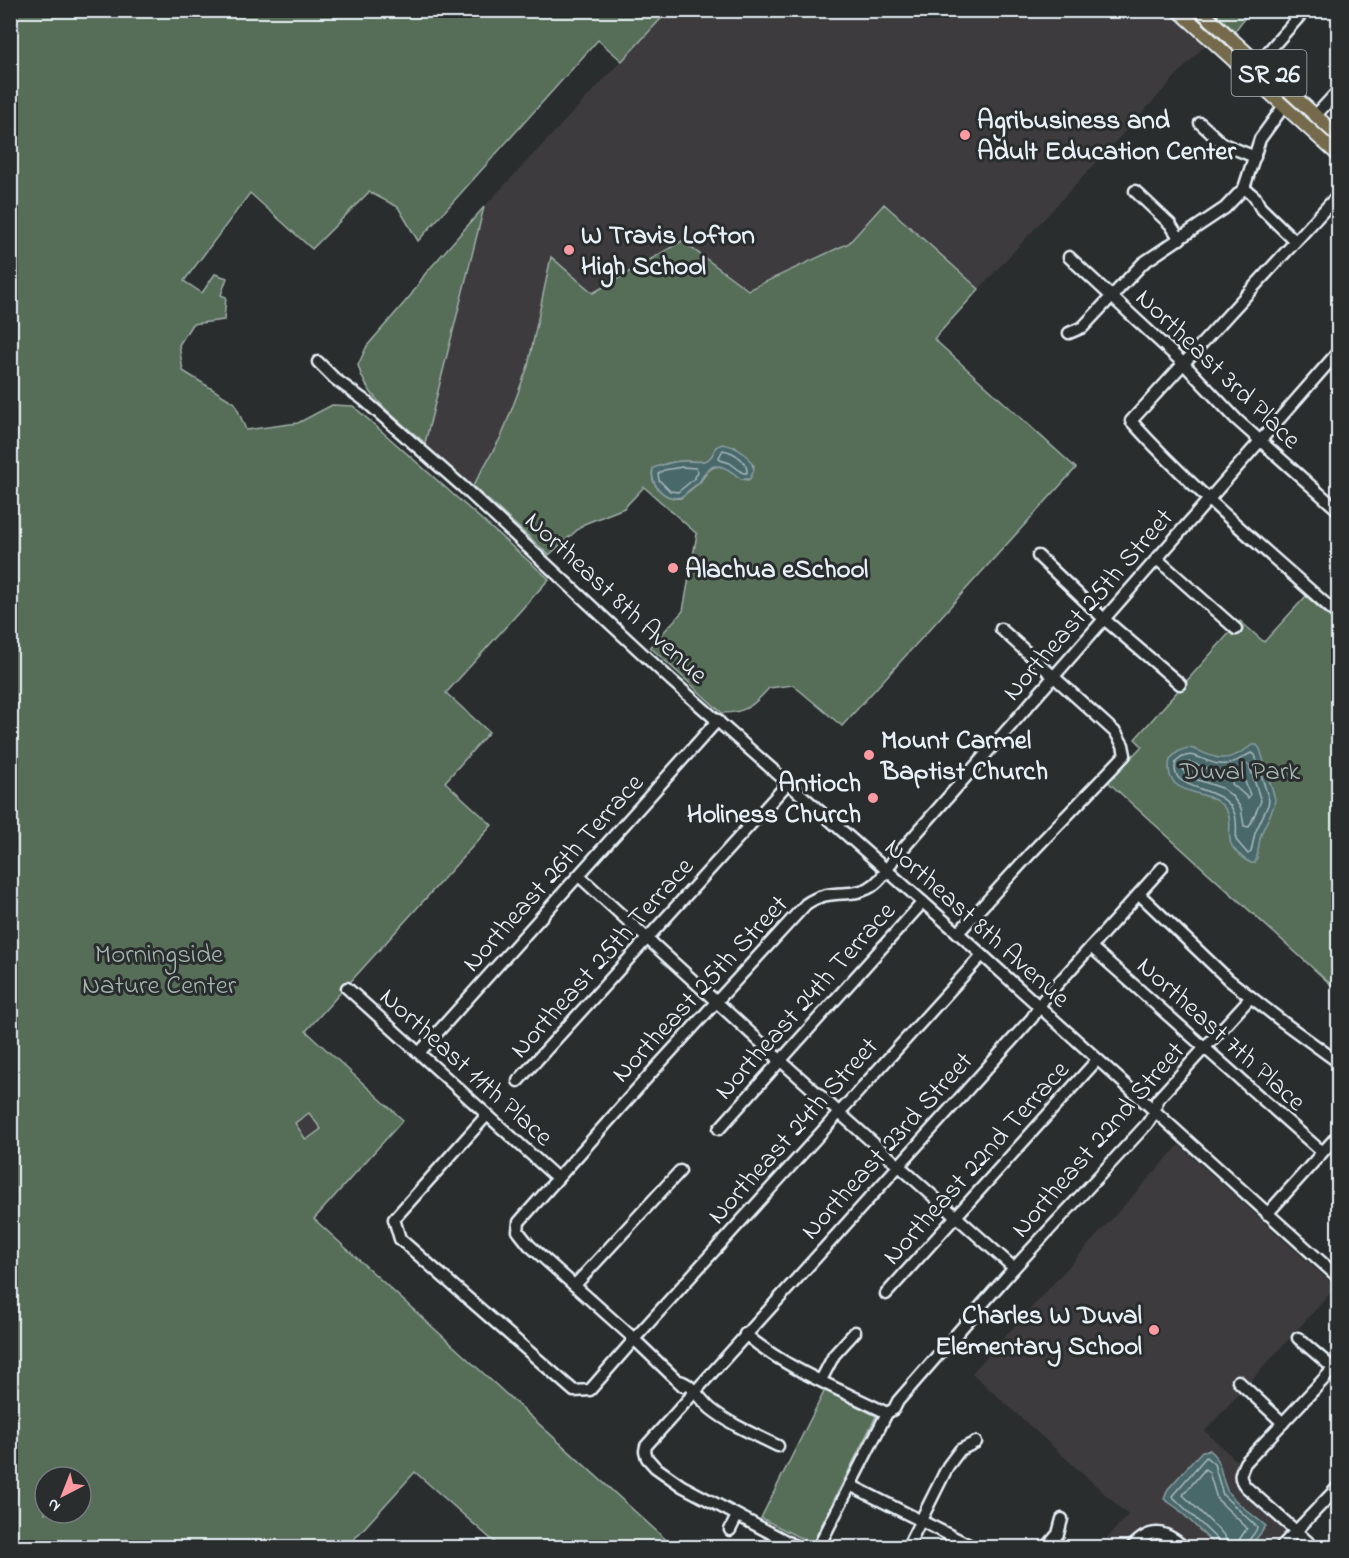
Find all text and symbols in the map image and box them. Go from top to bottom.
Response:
road number: SR 26 [1232,50,1306,96]
place label: Agribusiness and Adult Education Center [977,102,1236,172]
marker: Agribusiness and Adult Education Center [958,128,972,142]
place label: W Travis Lofton High School [581,217,755,288]
marker: W Travis Lofton High School [562,243,576,257]
street label: Northeast 3rd Place [1126,280,1310,460]
street label: Northeast 25th Street [994,501,1184,711]
street label: Northeast 8th Avenue [515,503,716,695]
place label: Alachua eSchool [685,551,868,590]
marker: Alachua eSchool [666,561,680,575]
place label: Mount Carmel Baptist Church [879,722,1048,792]
marker: Mount Carmel Baptist Church [862,748,876,762]
park label: Duval Park [1179,753,1300,792]
street label: Northeast 26th Terrace [454,765,654,982]
place label: Antioch Holiness Church [687,765,861,835]
marker: Antioch Holiness Church [866,791,880,805]
street label: Northeast 8th Avenue [875,830,1079,1019]
street label: Northeast 25th Terrace [502,849,705,1068]
street label: Northeast 25th Street [603,887,798,1092]
street label: Northeast 24th Terrace [706,893,906,1109]
park label: Morningside Nature Center [82,936,237,1006]
street label: Northeast 7th Place [1127,948,1314,1122]
street label: Northeast 11th Place [370,979,561,1157]
street label: Northeast 24th Street [699,1029,889,1234]
street label: Northeast 22nd Street [1003,1034,1195,1247]
street label: Northeast 23rd Street [793,1044,983,1250]
street label: Northeast 22nd Terrace [874,1052,1080,1275]
place label: Charles W Duval Elementary School [935,1297,1142,1367]
marker: Charles W Duval Elementary School [1147,1323,1161,1337]
north arrow [33,1465,93,1525]
text: N [42,1492,66,1517]

